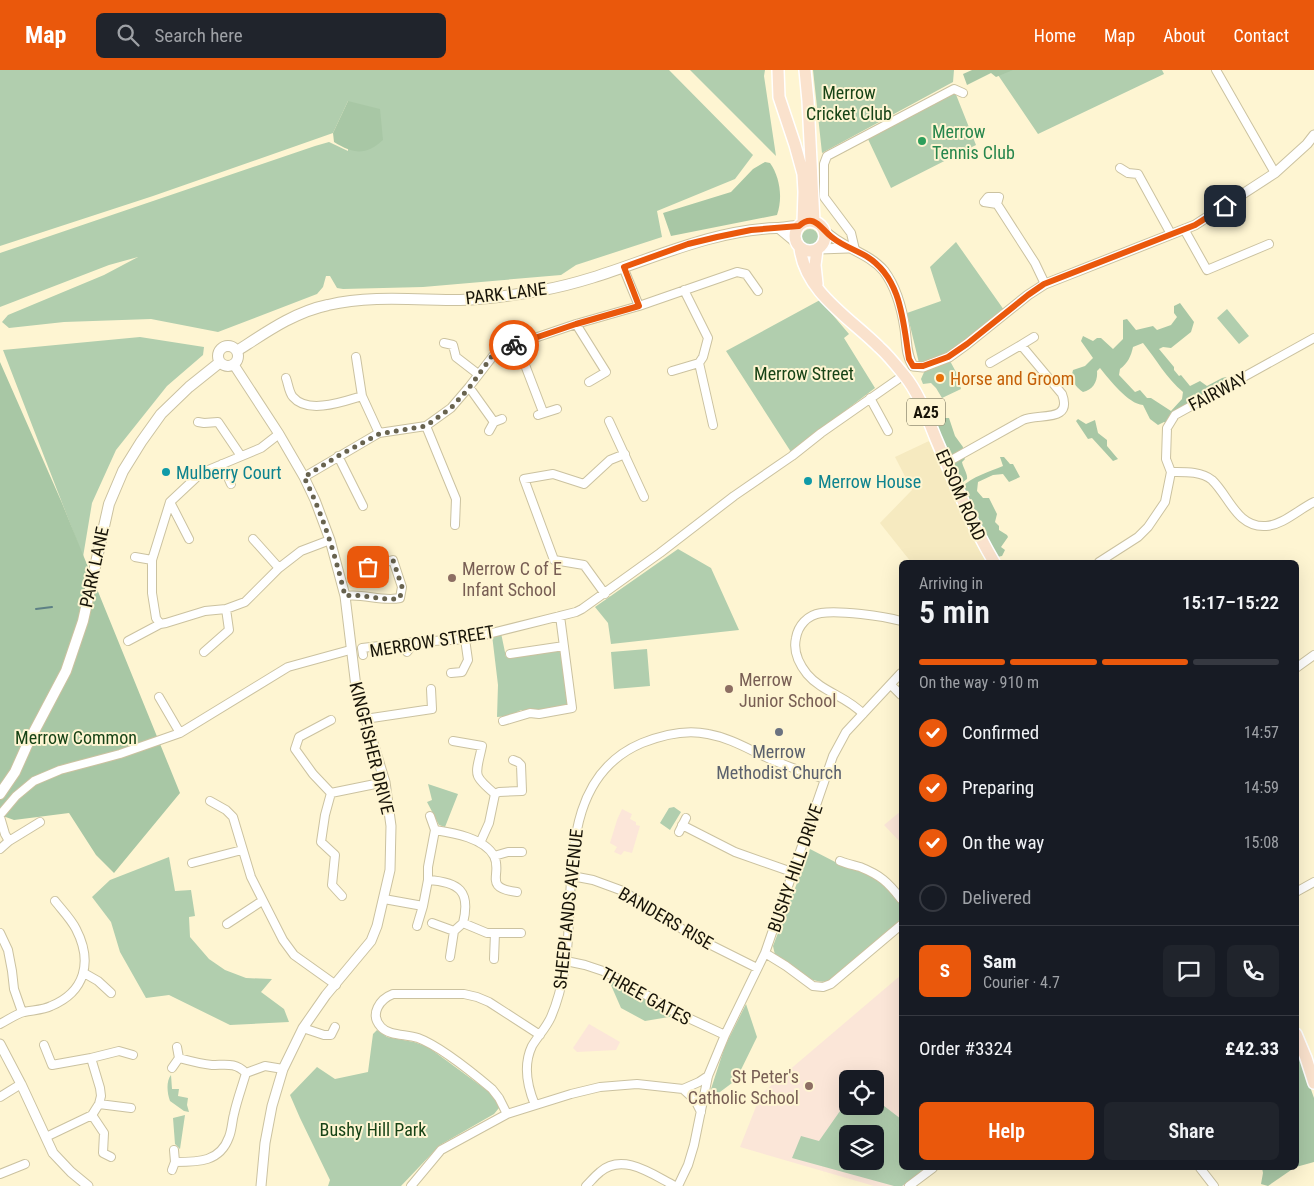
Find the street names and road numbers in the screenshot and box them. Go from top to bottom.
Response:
street label: PARK LANE [464,278,548,308]
street label: FAIRWAY [1185,366,1252,415]
road number: A25 [907,398,945,426]
street label: EPSOM ROAD [932,446,990,544]
street label: PARK LANE [75,525,113,609]
street label: MERROW STREET [368,621,496,661]
street label: KINGFISHER DRIVE [345,680,399,816]
street label: BUSHY HILL DRIVE [763,801,827,935]
street label: SHEEPLANDS AVENUE [549,828,587,990]
street label: BANDERS RISE [615,882,717,954]
street label: THREE GATES [597,963,695,1029]

